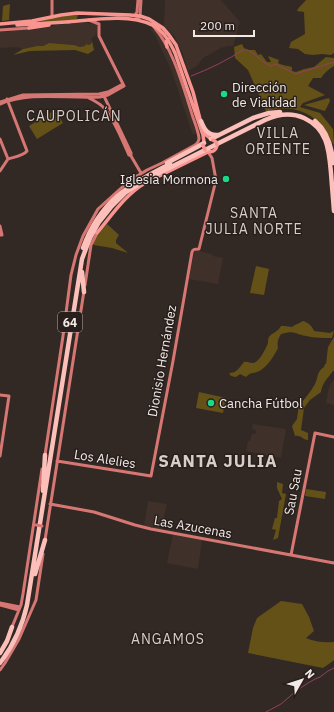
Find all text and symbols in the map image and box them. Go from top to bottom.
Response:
scale bar [194,12,254,38]
text: 200 m [200,18,235,33]
place label: Dirección de Vialidad [232,79,297,111]
marker: Dirección de Vialidad [219,89,229,99]
district label: CAUPOLICÁN [26,106,122,125]
district label: VILLA ORIENTE [245,124,311,158]
place label: Iglesia Mormona [120,171,218,188]
marker: Iglesia Mormona [221,174,231,184]
district label: SANTA JULIA NORTE [205,204,303,238]
street label: Dionisio Hernández [144,304,180,418]
road number: 64 [58,312,82,332]
place label: Cancha Fútbol [219,395,303,412]
marker: Cancha Fútbol [206,398,216,408]
street label: Los Alelies [73,446,137,472]
district label: SANTA JULIA [158,450,278,472]
street label: Sau Sau [280,467,306,517]
street label: Las Azucenas [153,512,233,542]
district label: ANGAMOS [131,630,205,648]
north arrow [282,660,322,700]
text: N [302,666,318,681]

